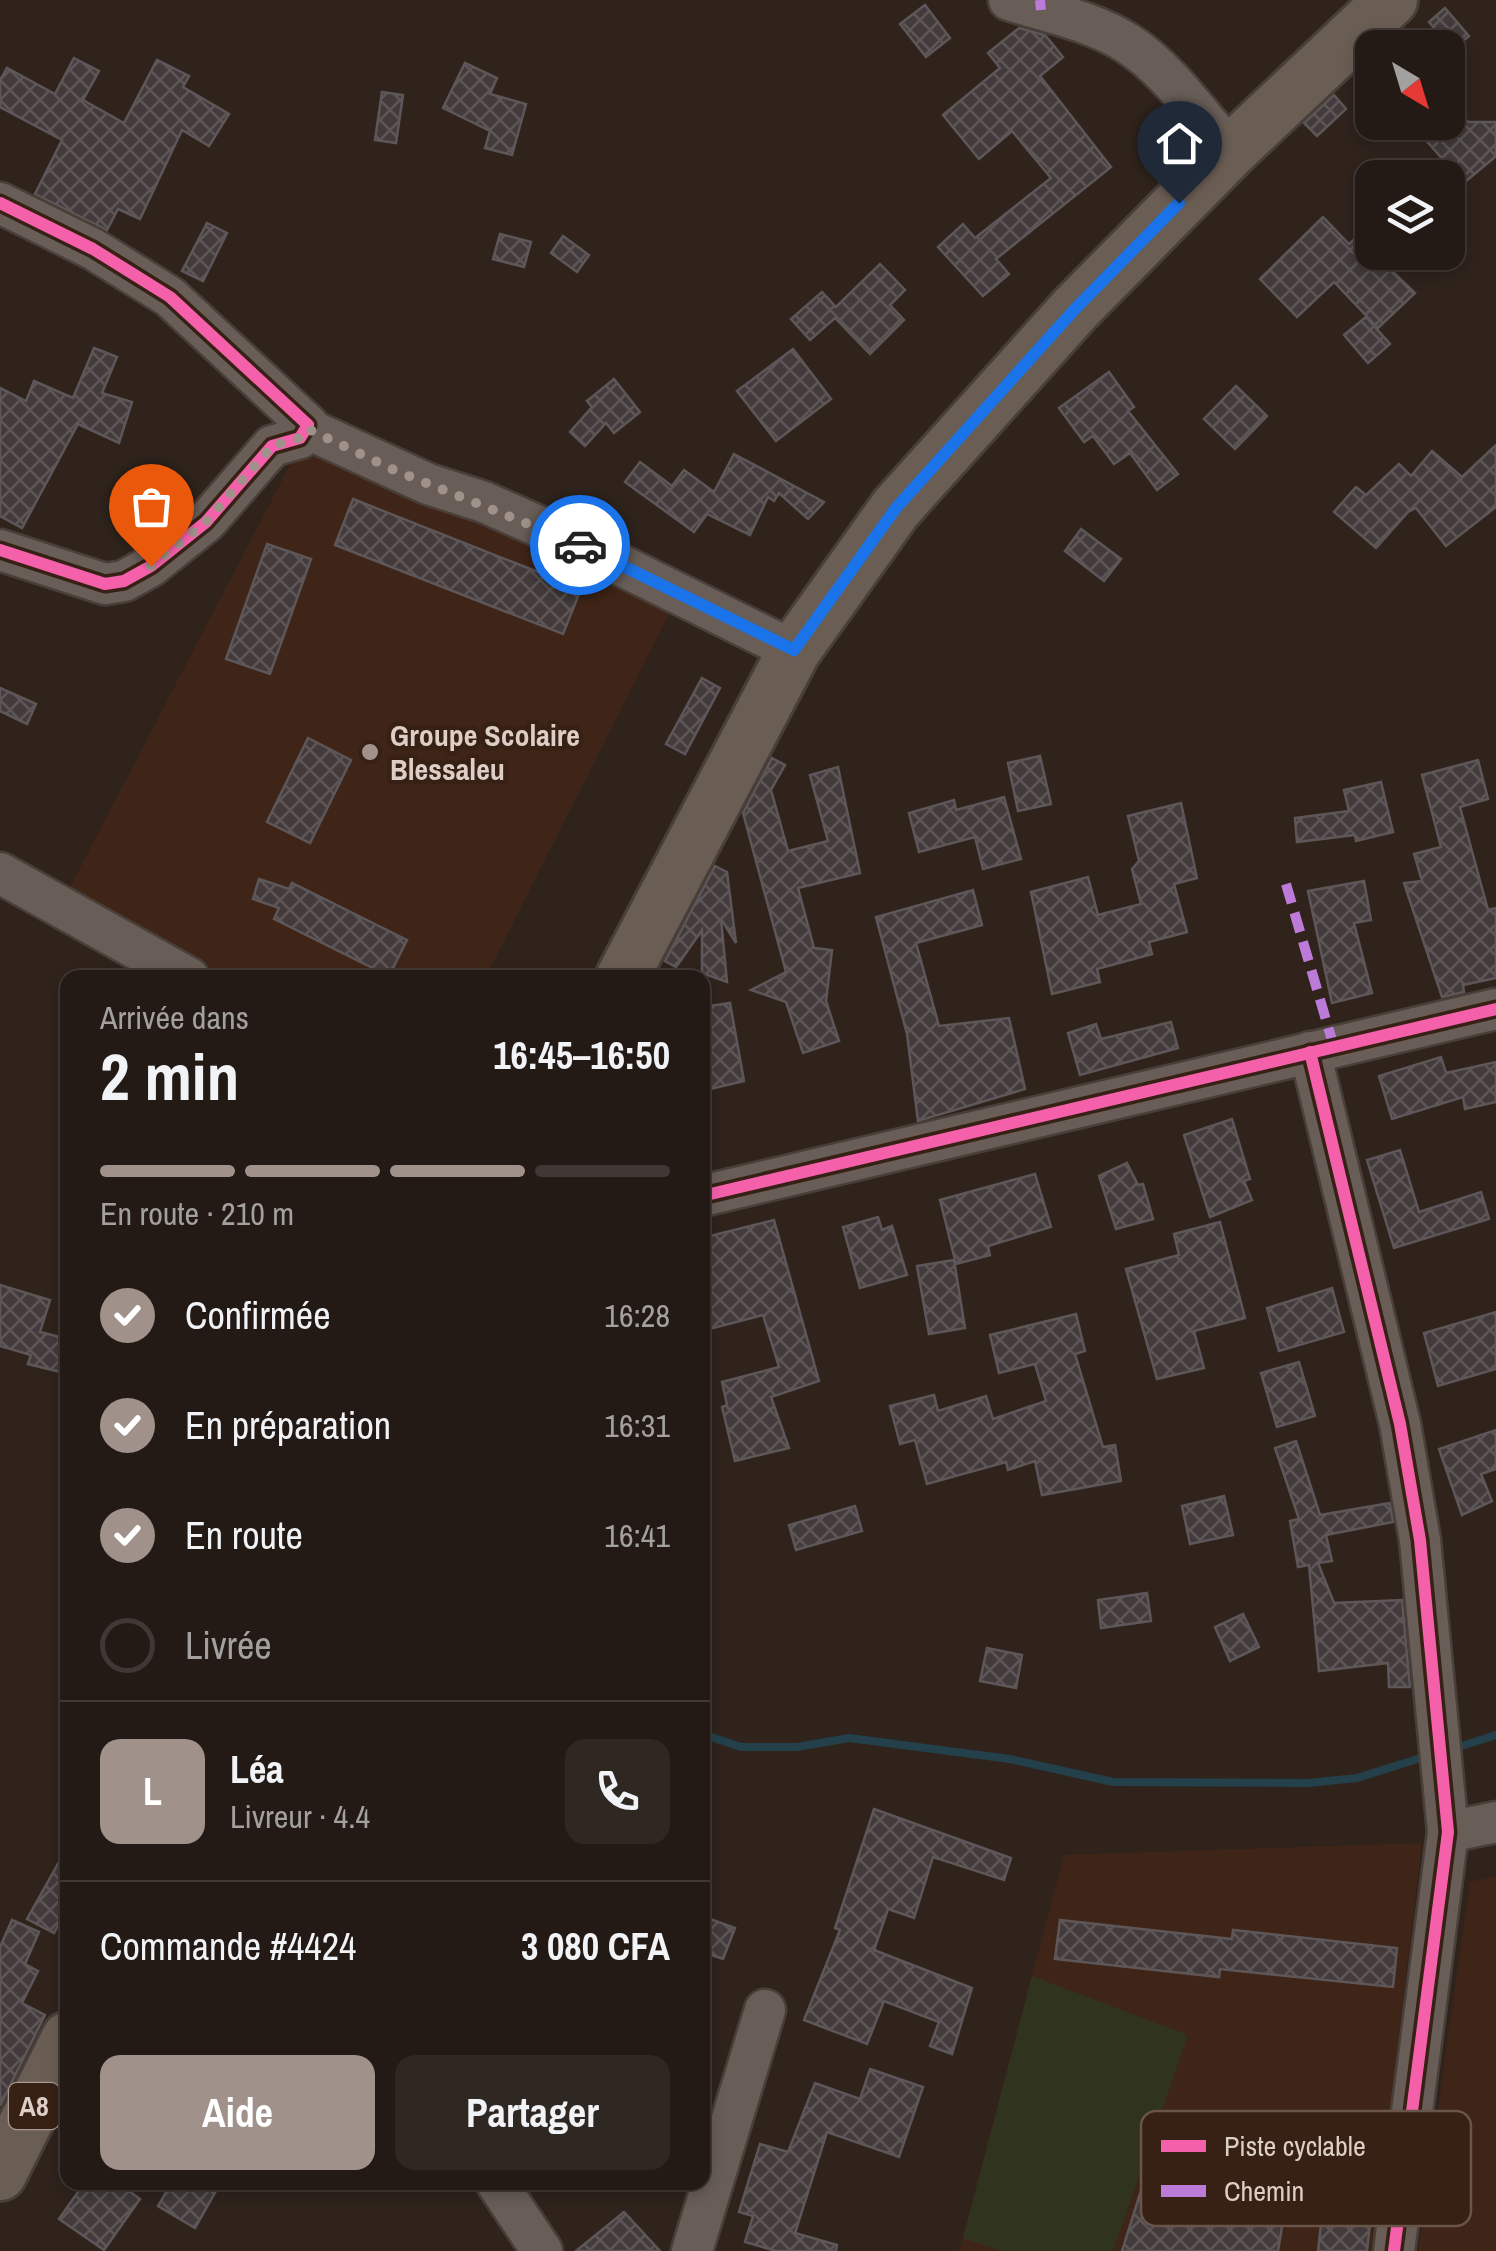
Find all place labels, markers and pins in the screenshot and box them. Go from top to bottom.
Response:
pin [1137,101,1222,204]
pin [109,464,194,567]
place label: Groupe Scolaire Blessaleu [390,715,580,789]
marker: Groupe Scolaire Blessaleu [359,741,381,763]

